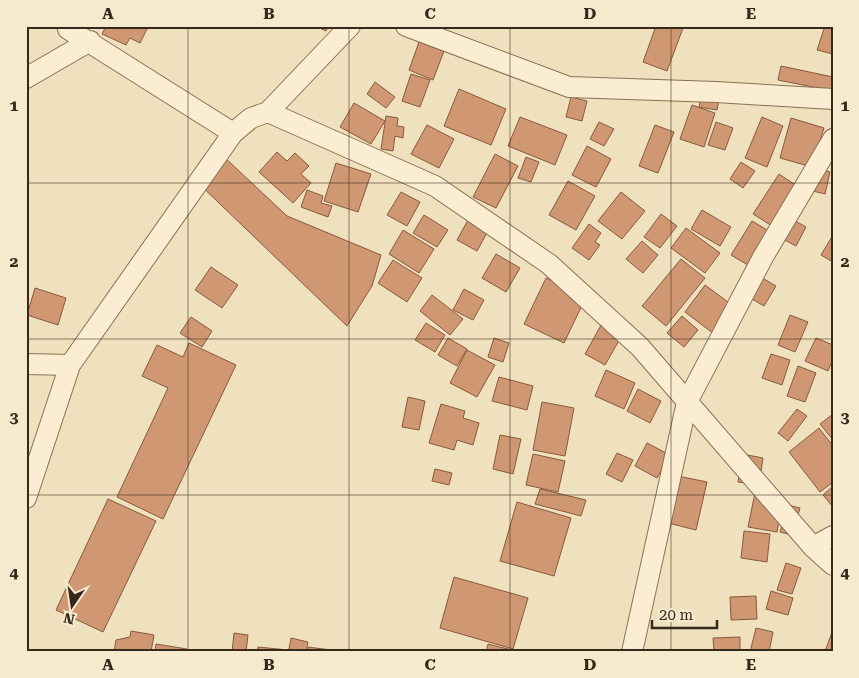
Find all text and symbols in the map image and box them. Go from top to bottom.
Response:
text: A [102,4,114,23]
text: B [263,4,275,23]
text: C [424,4,436,23]
text: D [584,4,597,23]
text: E [746,4,756,23]
text: 1 [10,96,19,115]
text: 1 [841,96,850,115]
text: 2 [10,252,19,271]
text: 2 [841,252,850,271]
text: 3 [10,408,19,427]
text: 3 [841,408,850,427]
text: 4 [10,563,19,582]
text: 4 [841,563,850,582]
north arrow [48,580,98,630]
scale bar [652,598,716,630]
text: 20 m [659,606,694,624]
text: N [62,610,76,628]
text: A [102,655,114,674]
text: B [263,655,275,674]
text: C [424,655,436,674]
text: D [584,655,597,674]
text: E [746,655,756,674]

